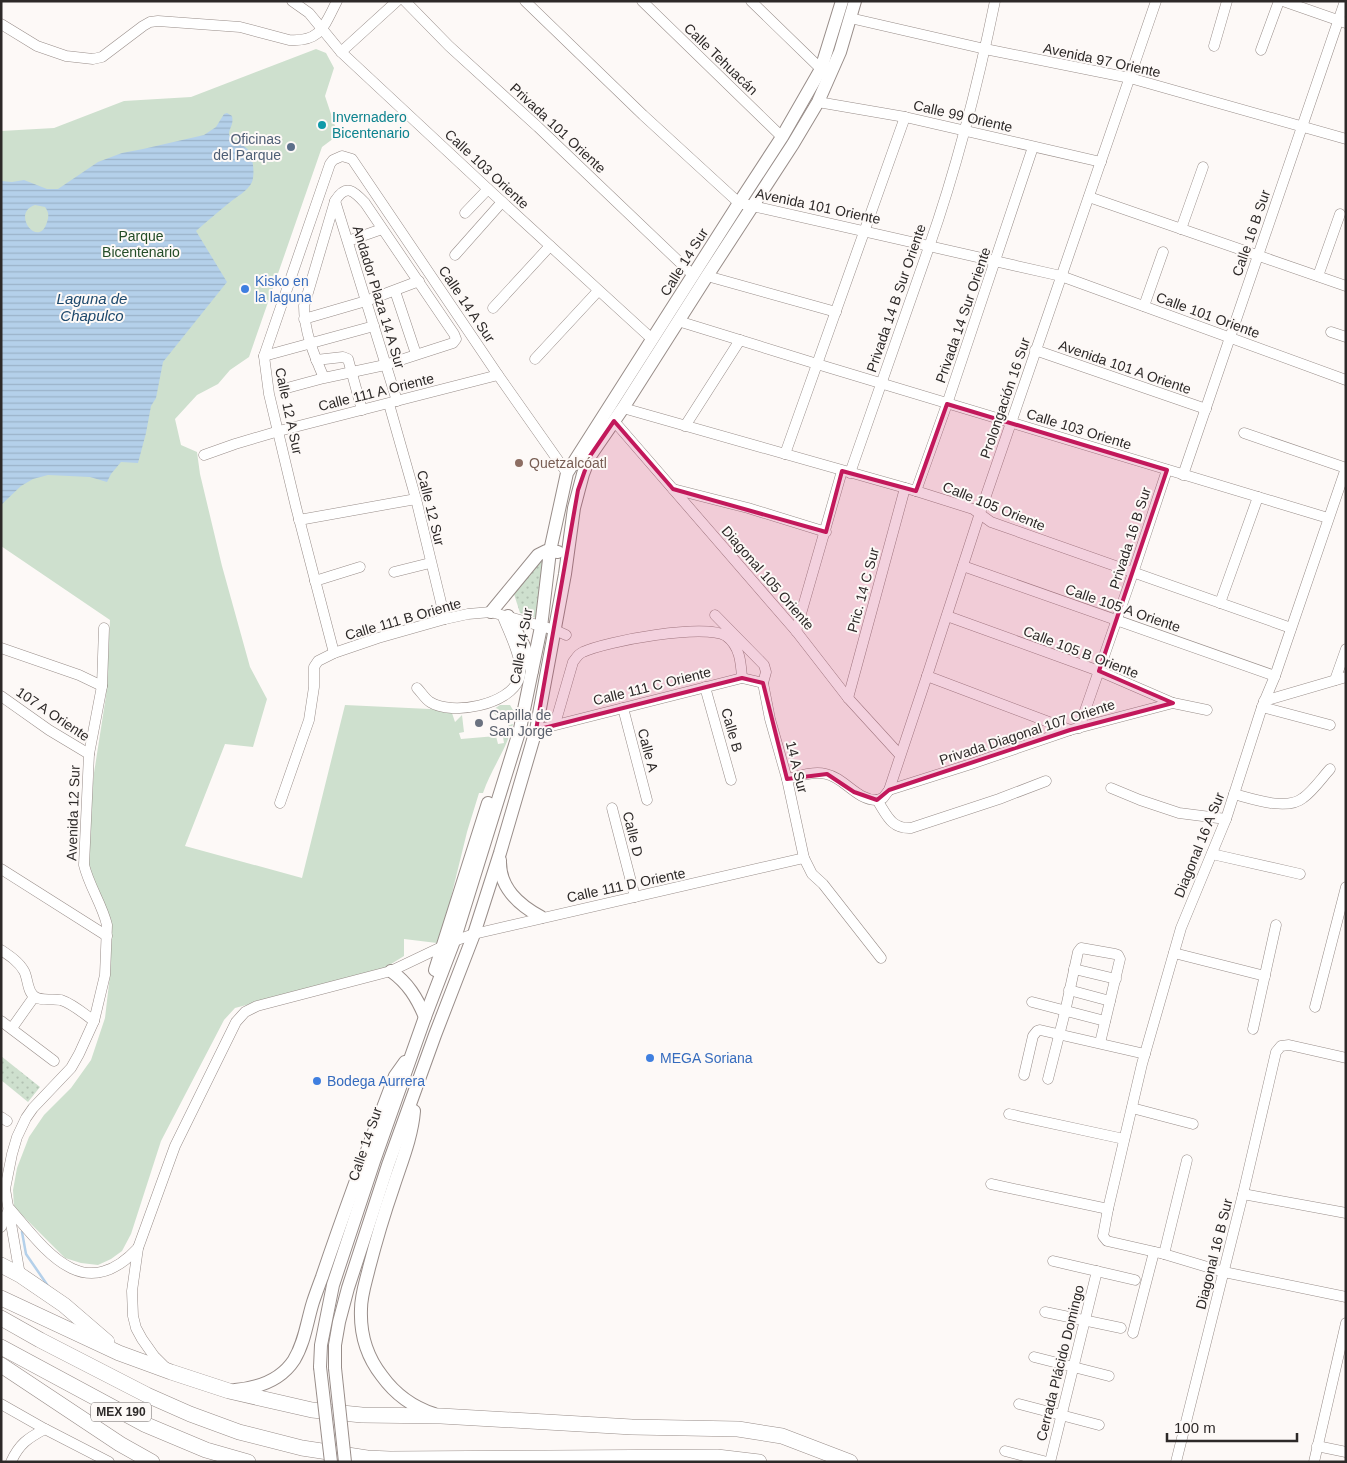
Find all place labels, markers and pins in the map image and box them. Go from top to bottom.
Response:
place label: Invernadero Bicentenario [332,109,410,141]
marker: Invernadero Bicentenario [316,119,328,131]
place label: Oficinas del Parque [213,131,281,163]
marker: Oficinas del Parque [285,141,297,153]
place label: Kisko en la laguna [255,273,312,305]
marker: Kisko en la laguna [239,283,251,295]
place label: Quetzalcóatl [529,455,607,471]
marker: Quetzalcóatl [513,457,525,469]
place label: Capilla de San Jorge [489,707,553,739]
marker: Capilla de San Jorge [473,717,485,729]
place label: MEGA Soriana [660,1050,753,1066]
marker: MEGA Soriana [644,1052,656,1064]
place label: Bodega Aurrera [327,1073,425,1089]
marker: Bodega Aurrera [311,1075,323,1087]

